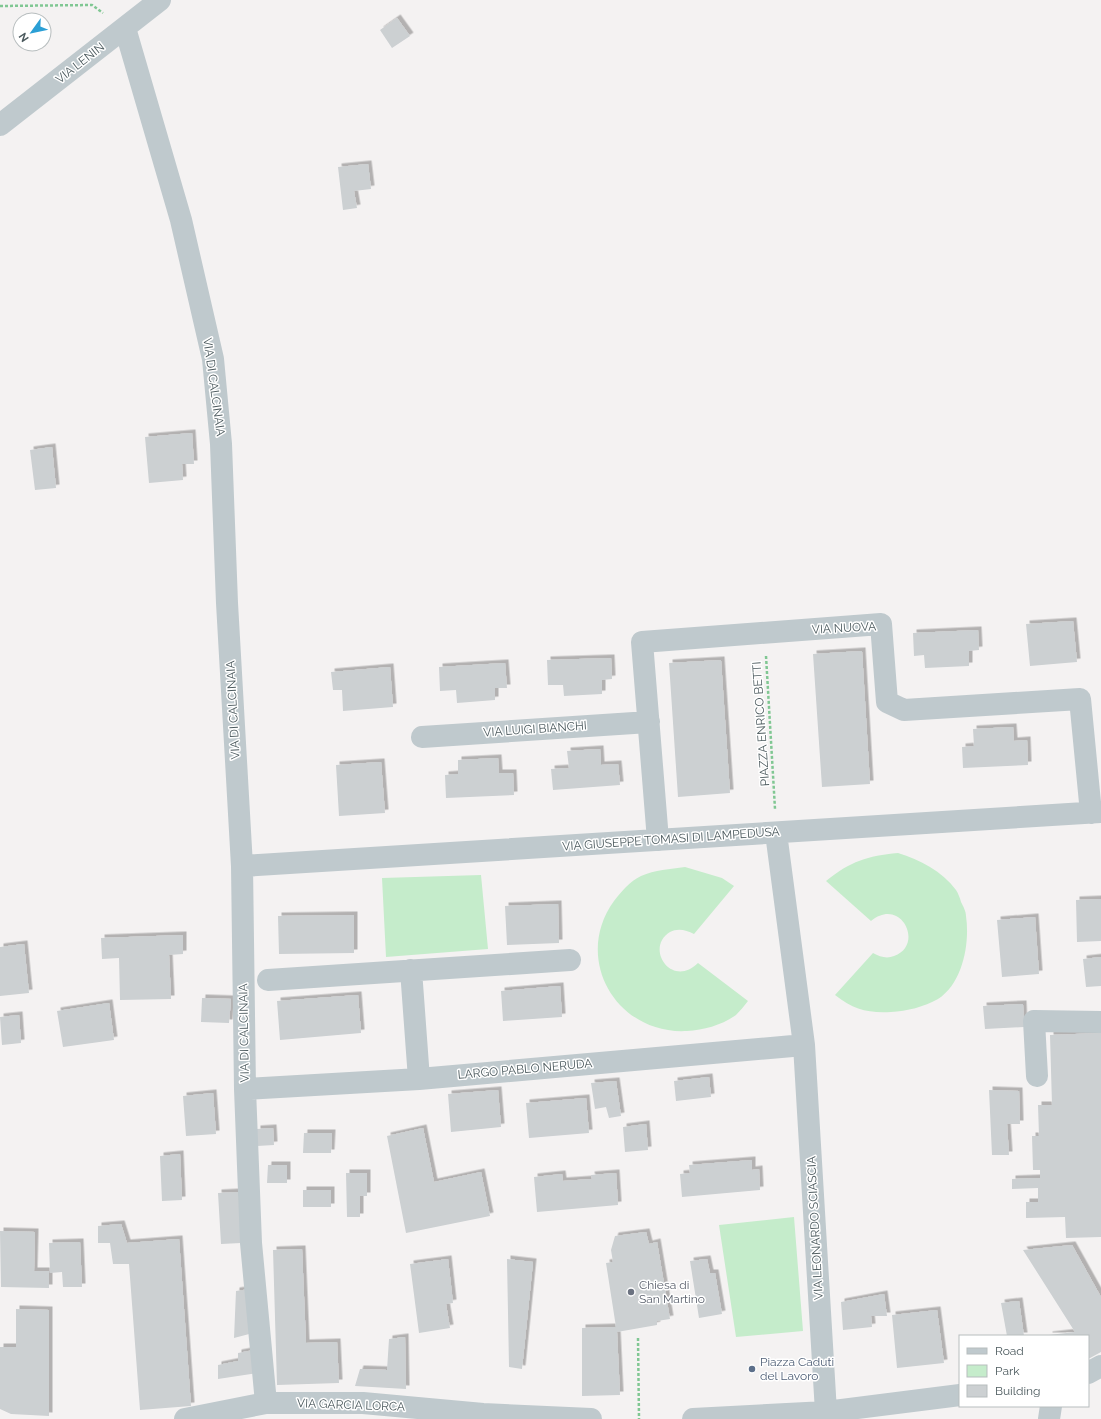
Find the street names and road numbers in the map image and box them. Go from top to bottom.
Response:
street label: VIA LENIN [53,40,107,86]
street label: VIA DI CALCINAIA [200,337,228,437]
street label: VIA NUOVA [811,619,877,637]
street label: VIA DI CALCINAIA [223,660,243,760]
street label: PIAZZA ENRICO BETTI [750,661,772,787]
street label: VIA LUIGI BIANCHI [483,718,587,740]
street label: VIA GIUSEPPE TOMASI DI LAMPEDUSA [562,824,780,854]
street label: VIA DI CALCINAIA [236,983,252,1083]
street label: LARGO PABLO NERUDA [457,1056,593,1082]
street label: VIA LEONARDO SCIASCIA [804,1156,826,1300]
street label: VIA GARCIA LORCA [297,1396,405,1414]

